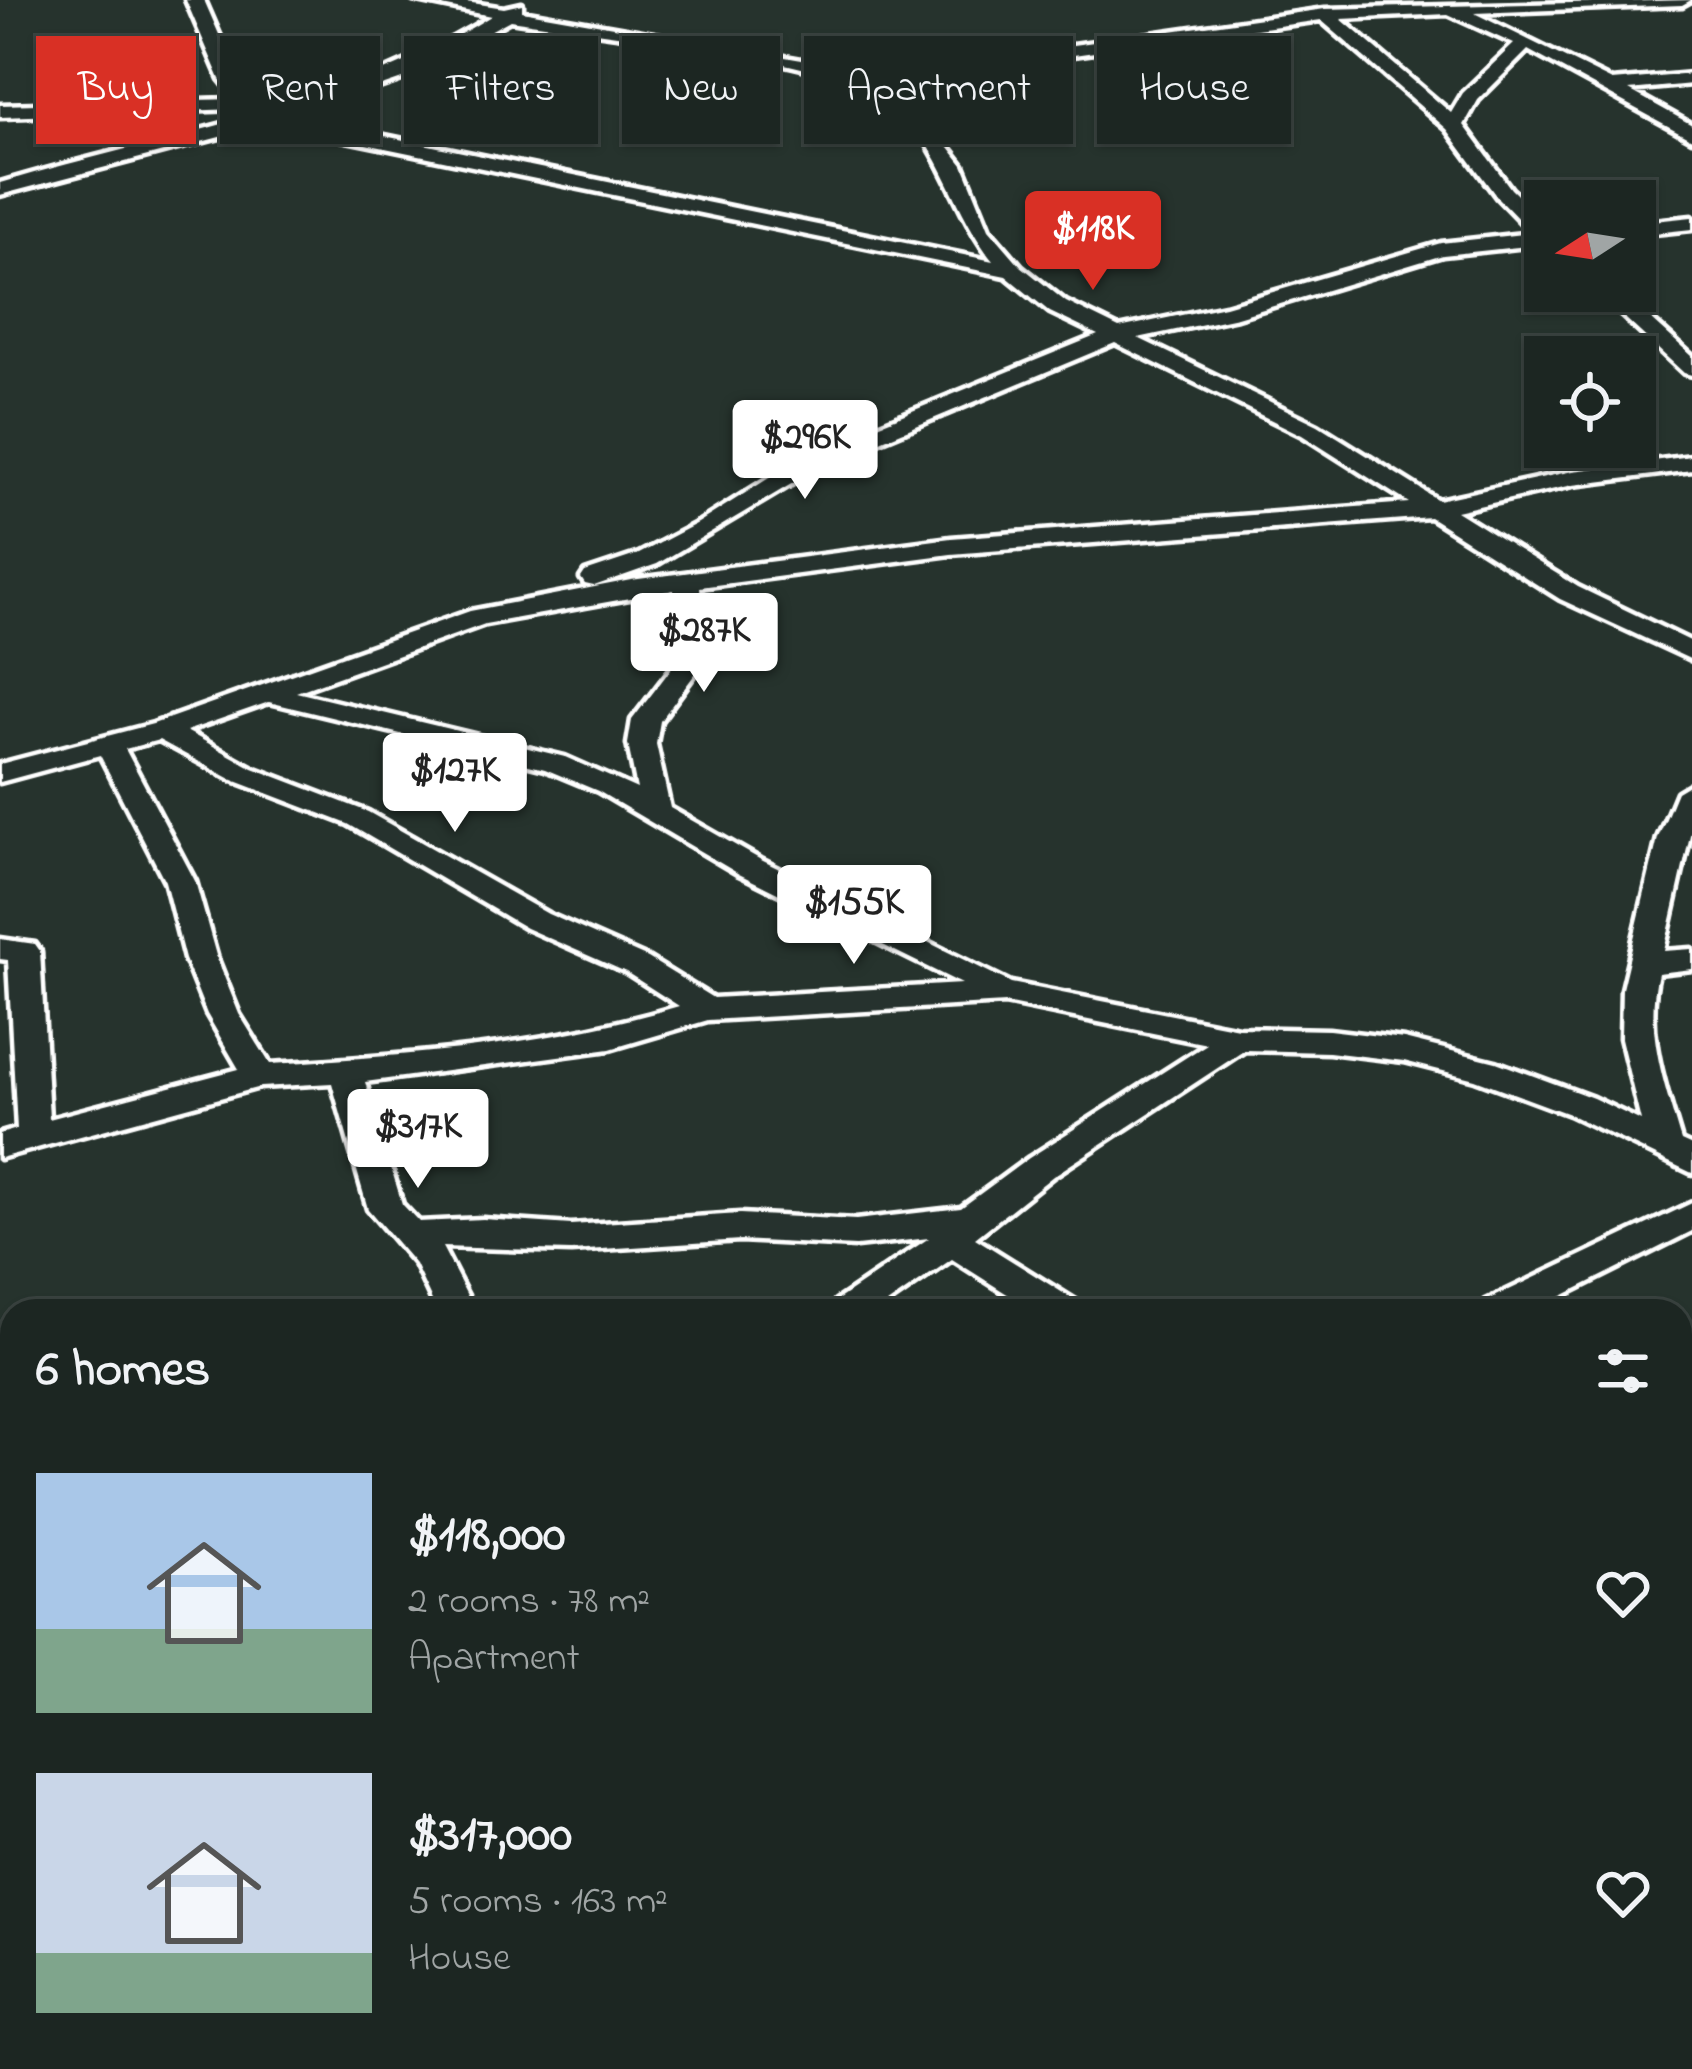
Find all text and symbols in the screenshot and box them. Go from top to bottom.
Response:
chip: Buy [36,36,196,144]
chip: Rent [220,36,380,144]
chip: Filters [404,36,598,144]
chip: New [622,36,780,144]
chip: Apartment [804,36,1073,144]
chip: House [1097,36,1291,144]
north arrow [1524,180,1656,312]
map controls [1524,180,1656,468]
pin: $118K [1009,191,1177,293]
text: $118K [1052,201,1134,258]
button: locate [1524,336,1656,468]
pin: $296K [721,400,889,502]
text: $296K [760,410,850,467]
pin: $287K [620,593,788,695]
text: $287K [658,603,750,660]
pin: $127K [371,733,539,835]
text: $127K [410,743,500,800]
pin: $155K [770,865,938,967]
text: $155K [804,875,904,932]
pin: $317K [334,1089,502,1191]
text: $317K [374,1099,462,1156]
text: 6 homes [36,1334,210,1409]
icon: filters [1590,1338,1656,1404]
text: $118,000 [408,1499,565,1574]
icon: home [132,1521,276,1665]
icon: heart [1590,1560,1656,1626]
text: 2 rooms · 78 m² [408,1574,650,1631]
text: Apartment [408,1631,580,1688]
text: $317,000 [408,1799,572,1874]
icon: home [132,1821,276,1965]
icon: heart [1590,1860,1656,1926]
text: 5 rooms · 163 m² [408,1874,668,1931]
text: House [408,1931,510,1988]

